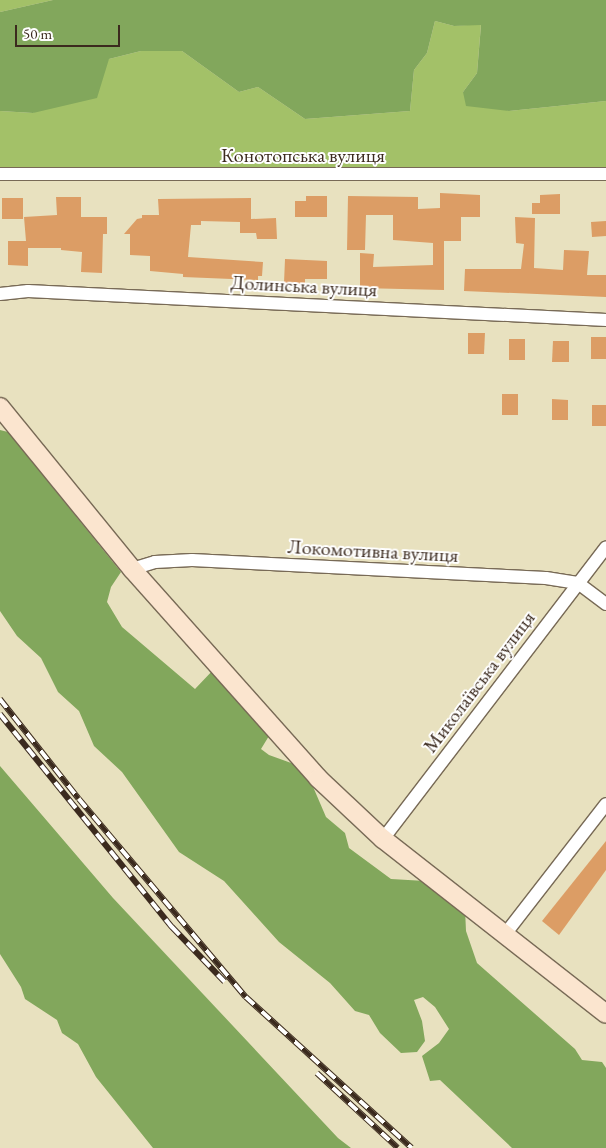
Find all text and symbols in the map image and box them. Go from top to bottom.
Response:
scale bar [18,15,122,47]
text: 50 m [23,24,52,43]
street label: Конотопська вулиця [221,143,385,167]
street label: Долинська вулиця [230,270,378,302]
street label: Локомотивна вулиця [287,535,459,567]
street label: Миколаївська вулиця [418,607,540,757]

